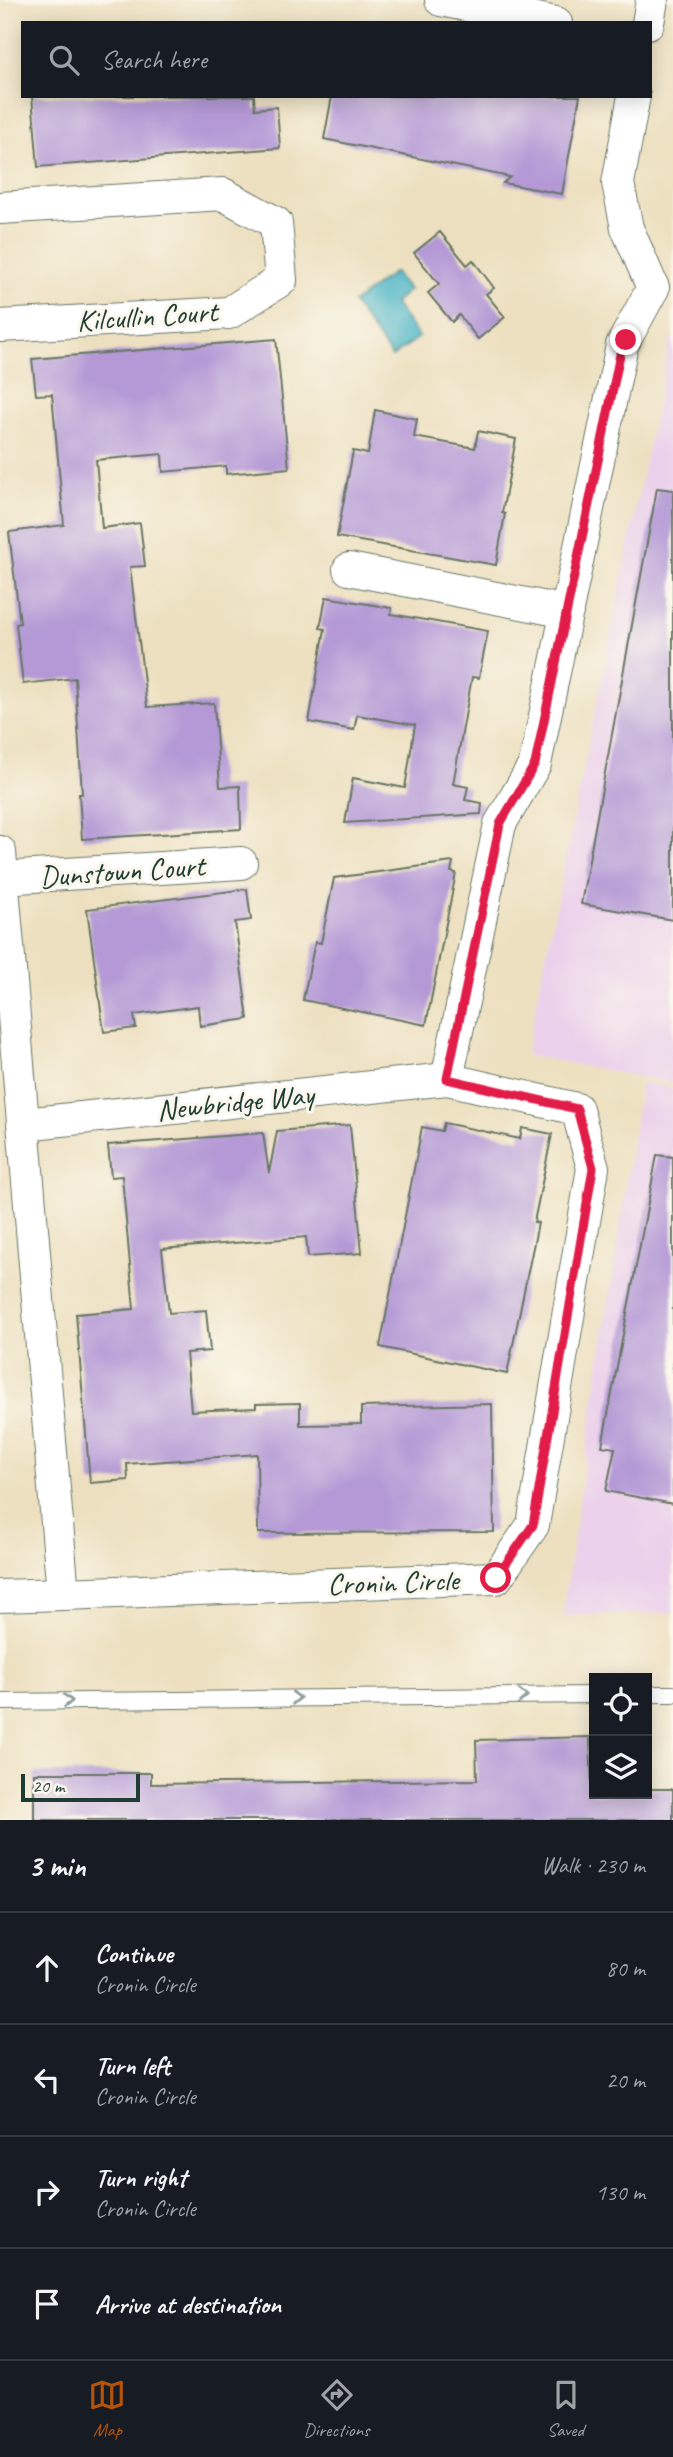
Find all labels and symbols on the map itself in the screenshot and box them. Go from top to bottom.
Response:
street label: Kilcullin Court [76,292,222,340]
route end [610,324,641,355]
street label: Dunstown Court [38,846,209,896]
street label: Newbridge Way [155,1075,318,1129]
street label: Cronin Circle [327,1561,462,1603]
route start [480,1562,511,1593]
one-way arrow [518,1688,529,1703]
one-way arrow [290,1691,301,1706]
one-way arrow [63,1693,74,1709]
scale bar [21,1771,140,1803]

